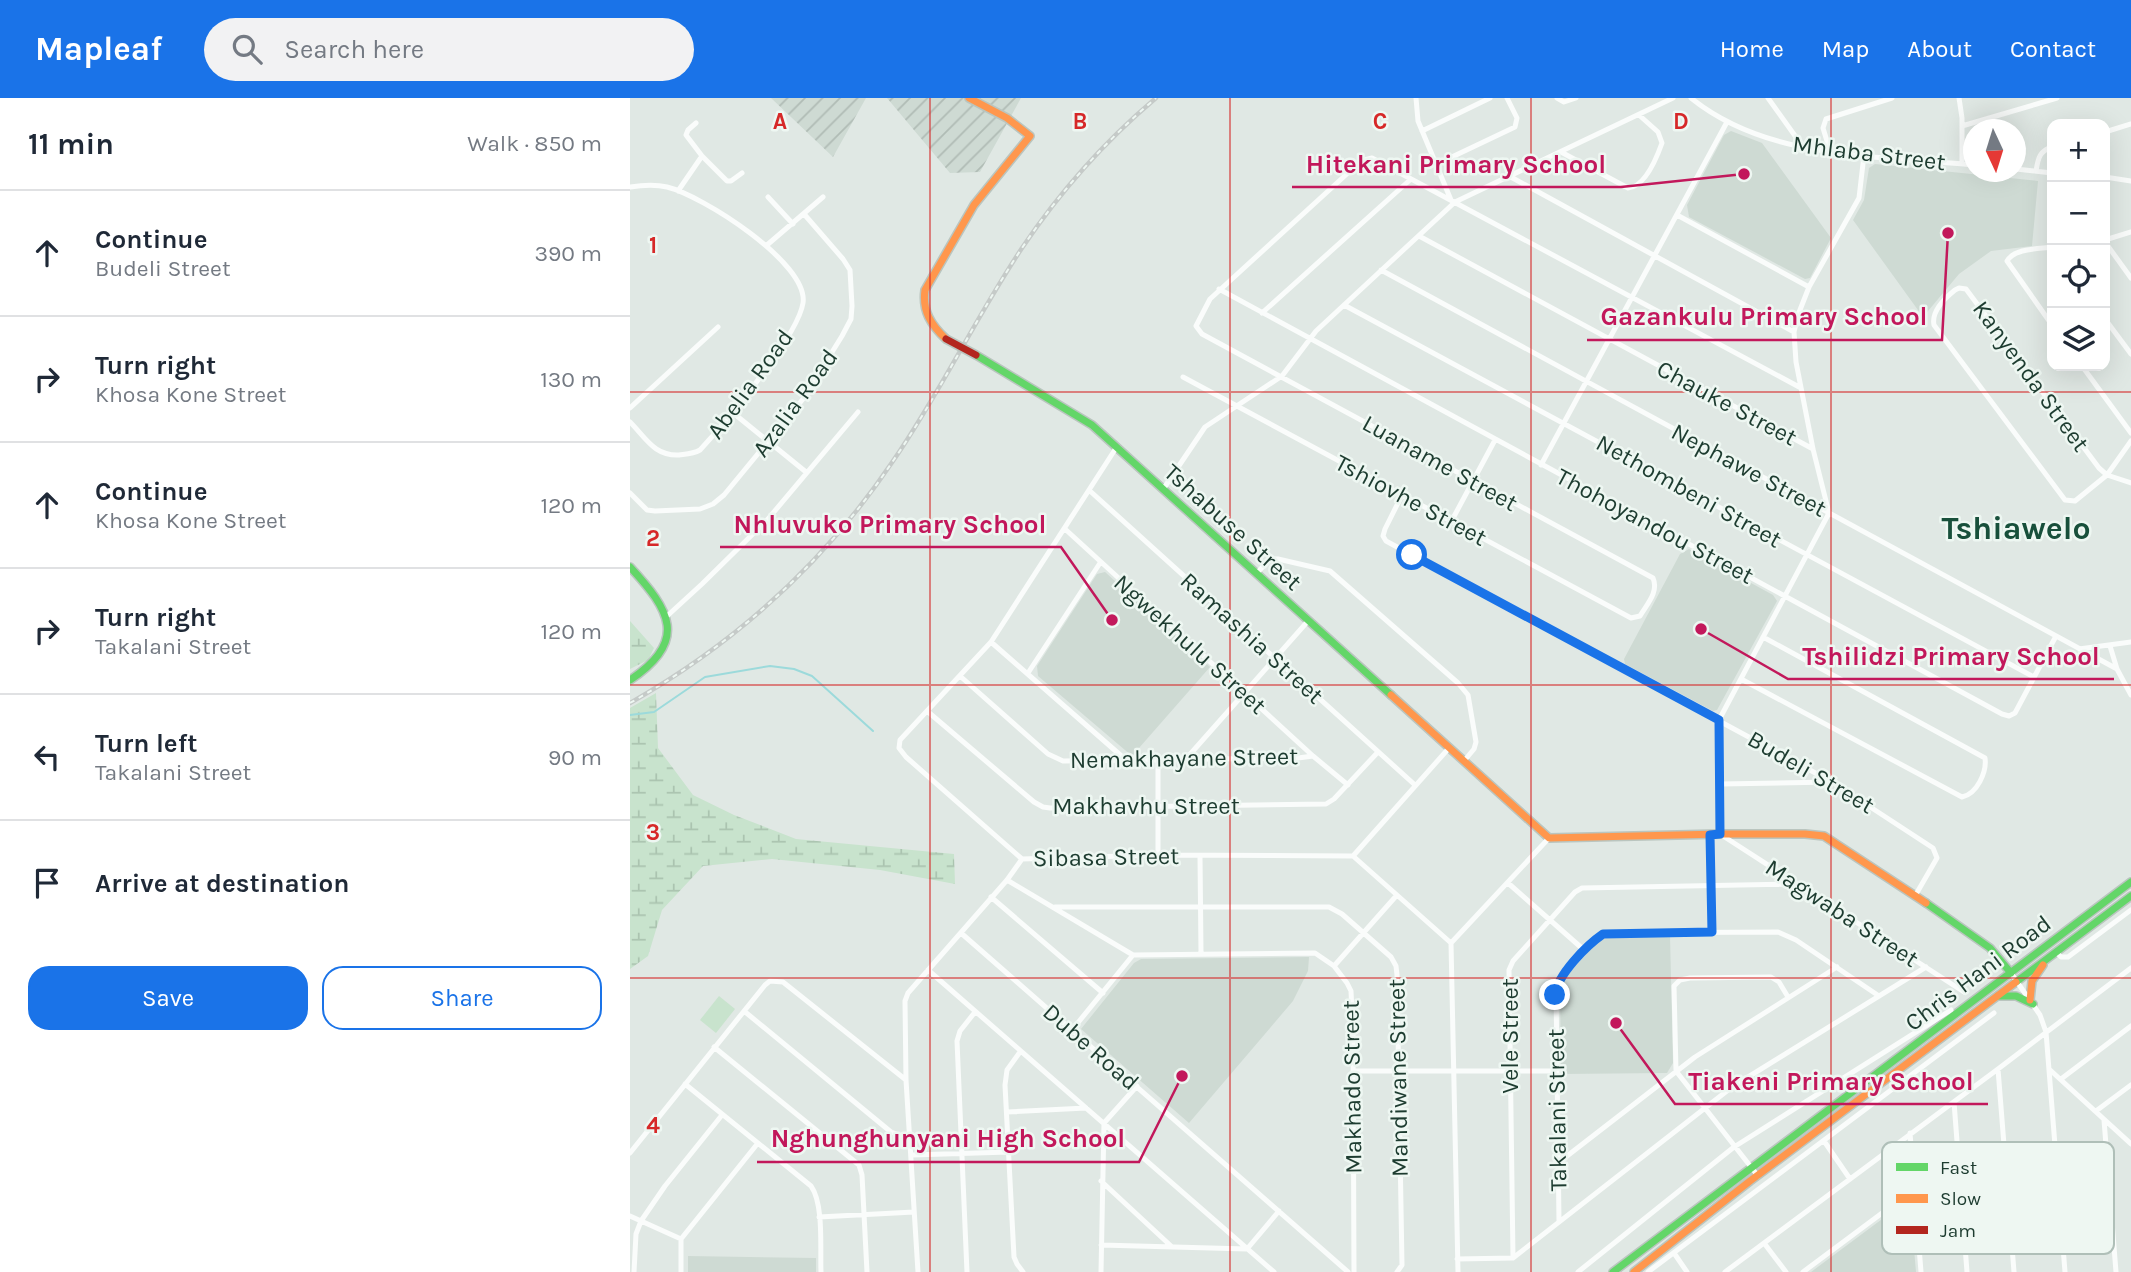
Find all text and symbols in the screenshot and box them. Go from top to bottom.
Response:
search box [204,18,694,81]
text: Mapleaf [35,30,162,68]
icon: search [228,30,266,68]
text: Search here [284,34,424,65]
text: Home [1720,35,1784,63]
text: Map [1822,35,1869,63]
text: About [1907,35,1972,63]
text: Contact [2010,35,2096,63]
text: A [773,108,787,135]
text: B [1073,108,1087,135]
text: C [1373,108,1387,135]
text: D [1673,108,1689,135]
north arrow [1963,119,2026,182]
map controls [2047,119,2110,371]
button: + [2047,119,2110,182]
text: 11 min [28,126,114,162]
text: Walk · 850 m [467,130,602,157]
street label: Mhlaba Street [1791,130,1947,176]
callout: Hitekani Primary School [1292,140,1621,187]
text: Hitekani Primary School [1306,149,1606,180]
button: − [2047,182,2110,245]
text: Continue [95,224,207,255]
text: 1 [649,232,657,259]
icon: ahead [28,234,66,272]
text: 390 m [534,240,602,267]
button: locate [2047,245,2110,308]
text: Budeli Street [95,255,231,282]
callout: Gazankulu Primary School [1587,293,1942,340]
street label: Kanyenda Street [1967,295,2095,457]
text: Gazankulu Primary School [1600,301,1928,332]
button: layers [2047,308,2110,371]
street label: Abelia Road [701,324,799,444]
street label: Azalia Road [747,344,843,462]
text: Turn right [95,350,216,381]
street label: Chauke Street [1652,354,1802,452]
icon: right [28,360,66,398]
text: 130 m [540,366,602,393]
text: Khosa Kone Street [95,381,286,408]
street label: Luaname Street [1358,409,1522,517]
street label: Nephawe Street [1667,417,1831,523]
street label: Nethombeni Street [1591,428,1787,554]
street label: Tshiovhe Street [1330,448,1492,552]
street label: Tshabuse Street [1159,458,1307,596]
street label: Thohoyandou Street [1552,462,1758,590]
text: Continue [95,476,207,507]
icon: ahead [28,486,66,524]
text: 120 m [540,492,602,519]
callout: Nhluvuko Primary School [720,500,1061,547]
text: Khosa Kone Street [95,507,286,534]
text: Nhluvuko Primary School [733,509,1047,540]
district label: Tshiawelo [1941,510,2091,547]
text: 2 [646,525,660,552]
route start [1396,539,1427,570]
street label: Ramashia Street [1175,566,1329,710]
street label: Ngwekhulu Street [1108,568,1272,720]
text: Turn right [95,602,216,633]
icon: right [28,612,66,650]
text: 120 m [540,618,602,645]
callout: Tshilidzi Primary School [1788,632,2114,679]
text: Takalani Street [95,633,251,660]
text: Tshilidzi Primary School [1802,641,2100,672]
street label: Budeli Street [1743,725,1879,819]
text: Turn left [95,728,197,759]
icon: left [28,738,66,776]
street label: Nemakhayane Street [1070,742,1298,774]
text: 90 m [548,744,602,771]
text: Takalani Street [95,759,251,786]
street label: Makhavhu Street [1052,792,1240,820]
text: 3 [646,819,660,846]
street label: Sibasa Street [1033,842,1179,872]
street label: Magwaba Street [1760,853,1924,973]
icon: arrive [28,864,66,902]
text: Arrive at destination [95,868,349,899]
street label: Chris Hani Road [1900,909,2056,1037]
button: Save [28,966,308,1030]
button: Share [322,966,602,1030]
street label: Vele Street [1496,978,1524,1094]
street label: Mandiwane Street [1382,979,1414,1177]
route end [1539,979,1570,1010]
street label: Dube Road [1037,998,1145,1096]
street label: Makhado Street [1336,1000,1368,1174]
street label: Takalani Street [1542,1028,1572,1192]
callout: Tiakeni Primary School [1675,1057,1988,1104]
text: Tiakeni Primary School [1688,1066,1974,1097]
text: 4 [646,1112,660,1139]
callout: Nghunghunyani High School [757,1115,1139,1162]
text: Nghunghunyani High School [771,1123,1125,1154]
legend [1882,1142,2114,1254]
text: Fast [1940,1157,1977,1179]
text: Slow [1940,1188,1981,1210]
text: Jam [1940,1220,1976,1242]

